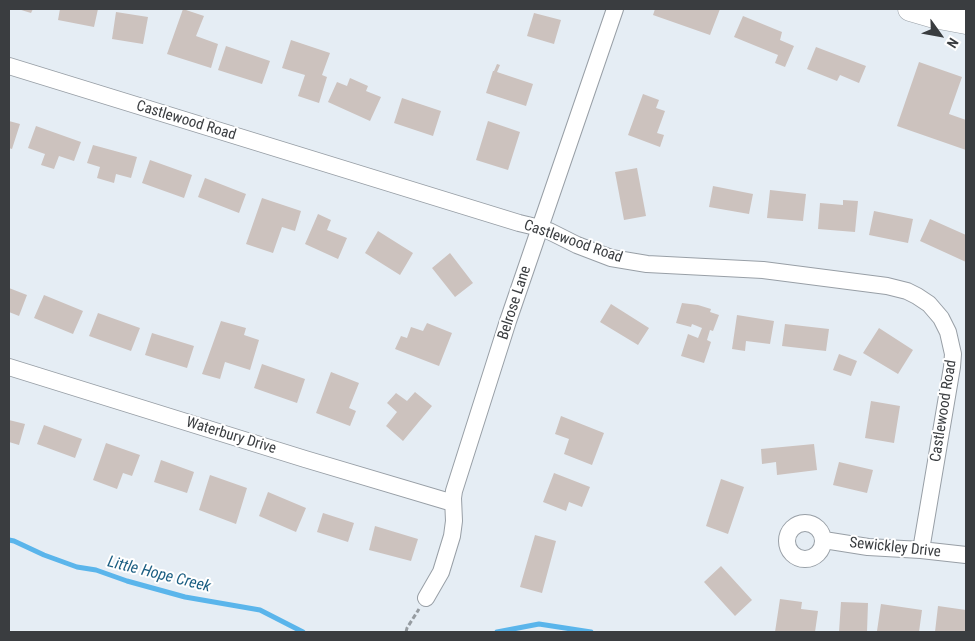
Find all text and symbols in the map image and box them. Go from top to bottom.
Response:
north arrow [915,10,965,60]
text: N [944,35,962,51]
street label: Castlewood Road [134,97,238,145]
street label: Castlewood Road [521,217,625,267]
street label: Belrose Lane [495,264,535,342]
street label: Castlewood Road [927,359,961,463]
street label: Waterbury Drive [184,414,278,458]
street label: Sewickley Drive [848,534,942,562]
water label: Little Hope Creek [105,553,213,597]

